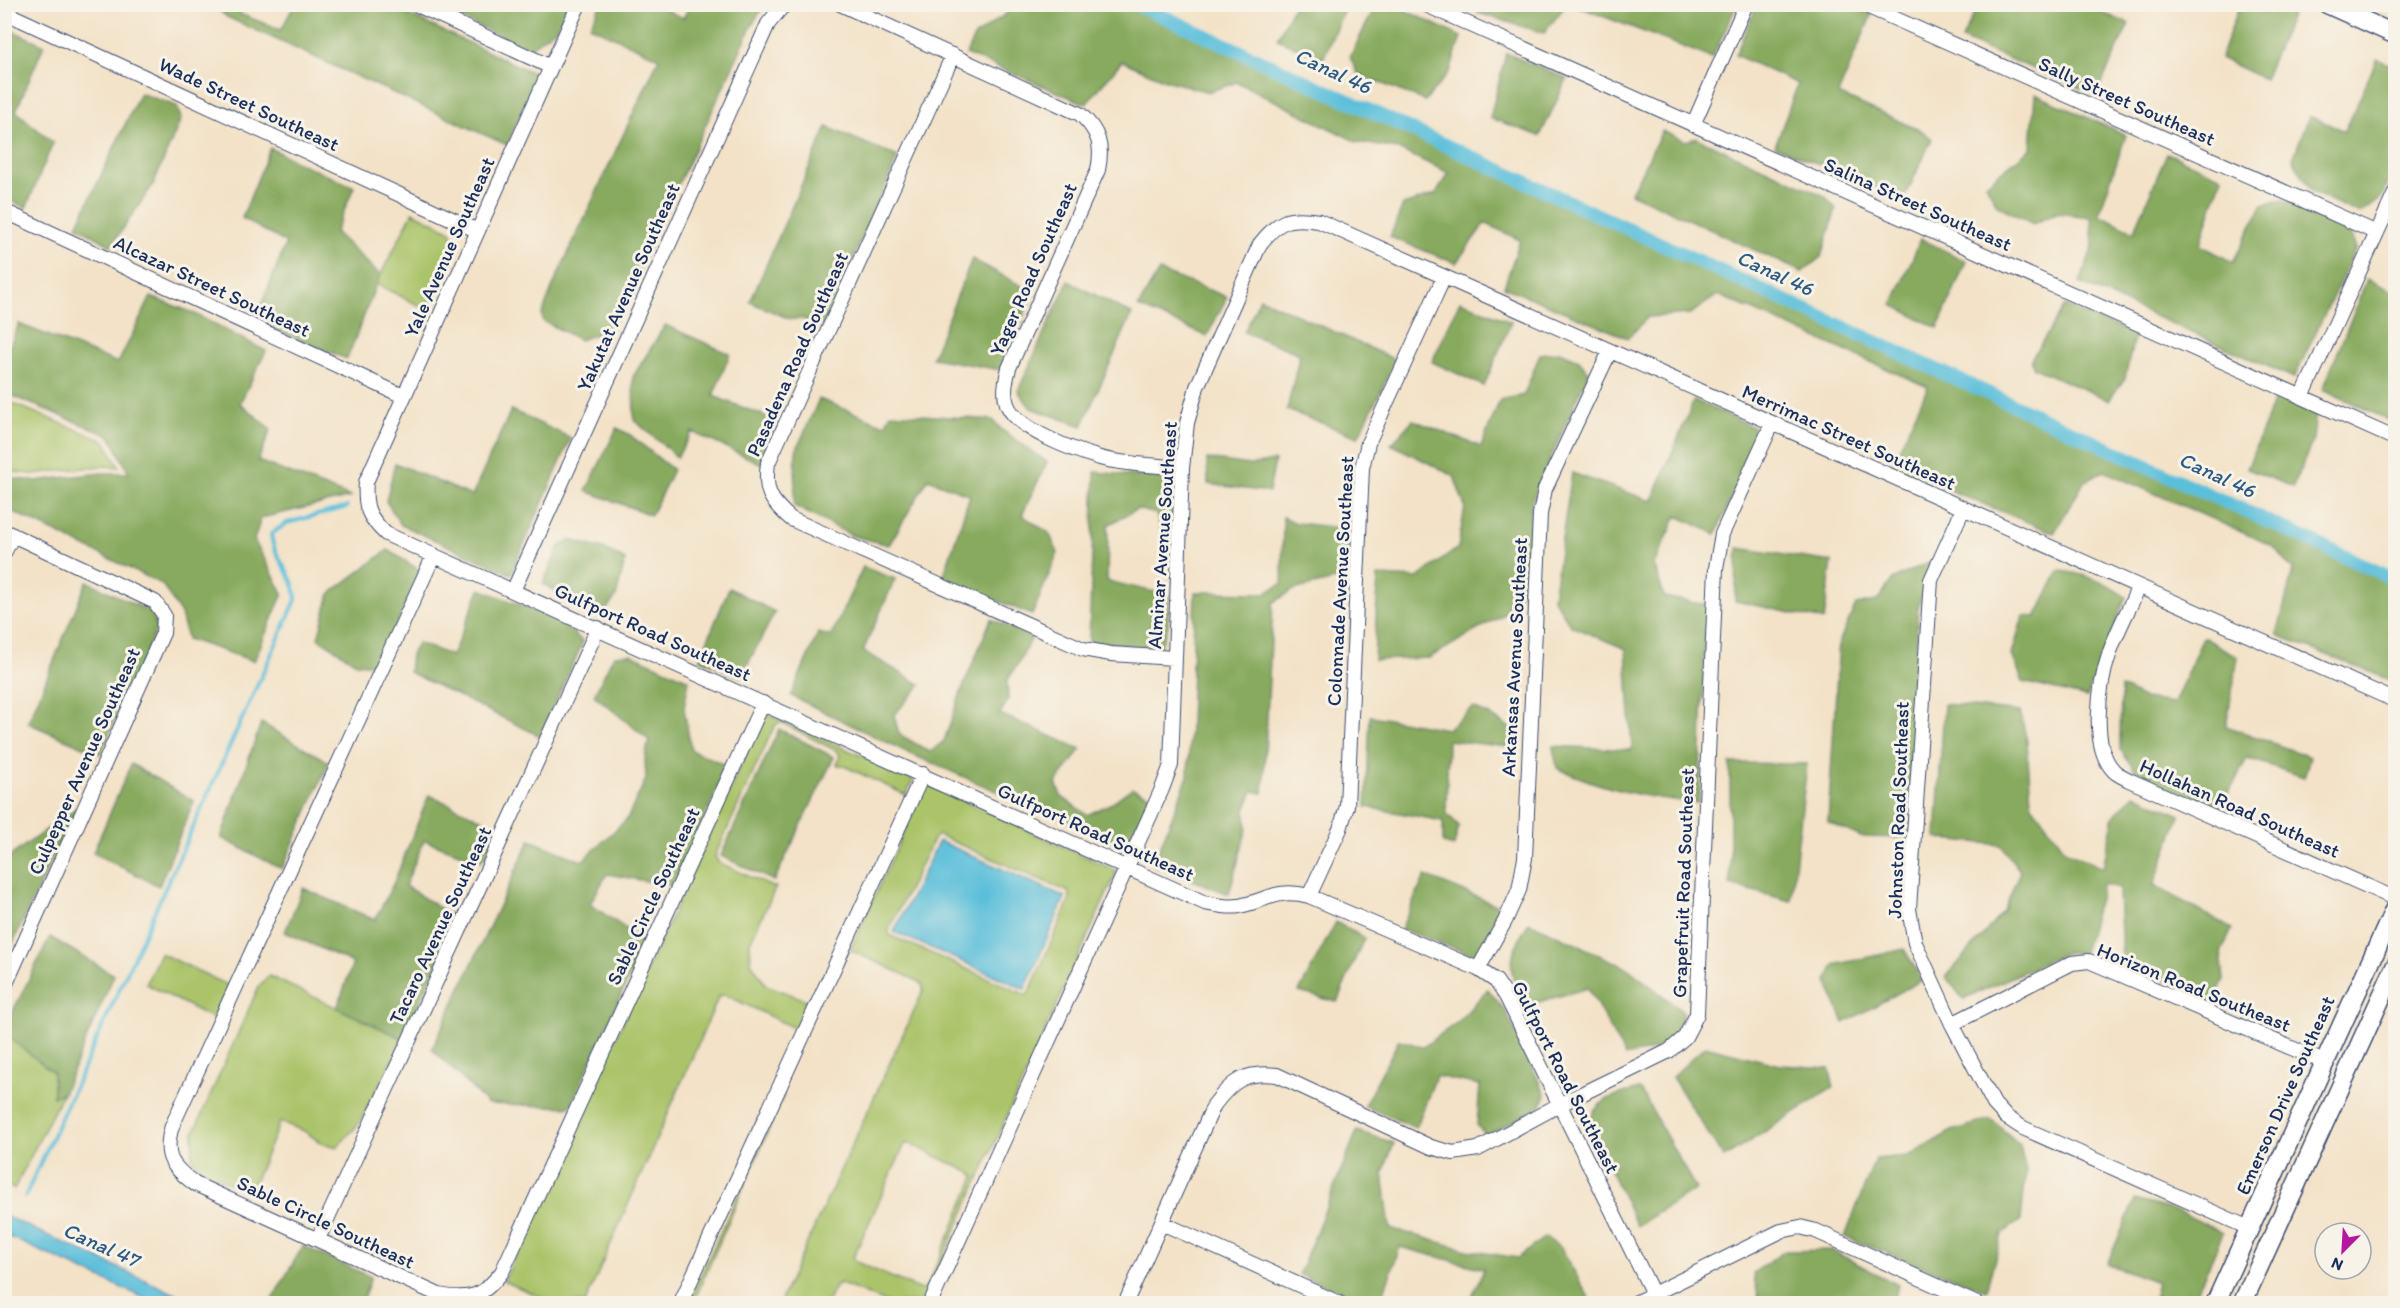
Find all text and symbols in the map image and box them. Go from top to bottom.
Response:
water label: Canal 46 [1291,42,1376,99]
street label: Sally Street Southeast [2035,51,2219,151]
street label: Wade Street Southeast [155,52,343,157]
street label: Salina Street Southeast [1821,152,2015,256]
street label: Yale Avenue Southeast [398,153,500,341]
street label: Yakutat Avenue Southeast [571,179,685,395]
street label: Yager Road Southeast [984,179,1082,359]
street label: Alcazar Street Southeast [110,230,314,342]
water label: Canal 46 [1733,244,1818,301]
street label: Pasadena Road Southeast [741,247,853,460]
street label: Merrimac Street Southeast [1738,379,1960,495]
street label: Alminar Avenue Southeast [1142,420,1182,650]
water label: Canal 46 [2175,446,2260,503]
street label: Colonnade Avenue Southeast [1321,455,1359,707]
street label: Arkansas Avenue Southeast [1496,537,1532,777]
street label: Gulfport Road Southeast [551,578,755,686]
street label: Culpepper Avenue Southeast [23,644,145,878]
street label: Johnston Road Southeast [1882,701,1914,919]
street label: Hollahan Road Southeast [2136,753,2344,863]
street label: Grapefruit Road Southeast [1667,768,1699,998]
street label: Gulfport Road Southeast [994,778,1198,886]
street label: Sable Circle Southeast [601,803,705,989]
street label: Tacaro Avenue Southeast [384,822,496,1028]
street label: Horizon Road Southeast [2094,937,2295,1037]
street label: Gulfport Road Southeast [1507,977,1625,1177]
street label: Emerson Drive Southeast [2230,992,2340,1198]
street label: Sable Circle Southeast [233,1170,419,1274]
water label: Canal 47 [59,1217,146,1274]
north arrow [2313,1221,2373,1281]
text: N [2328,1253,2346,1275]

